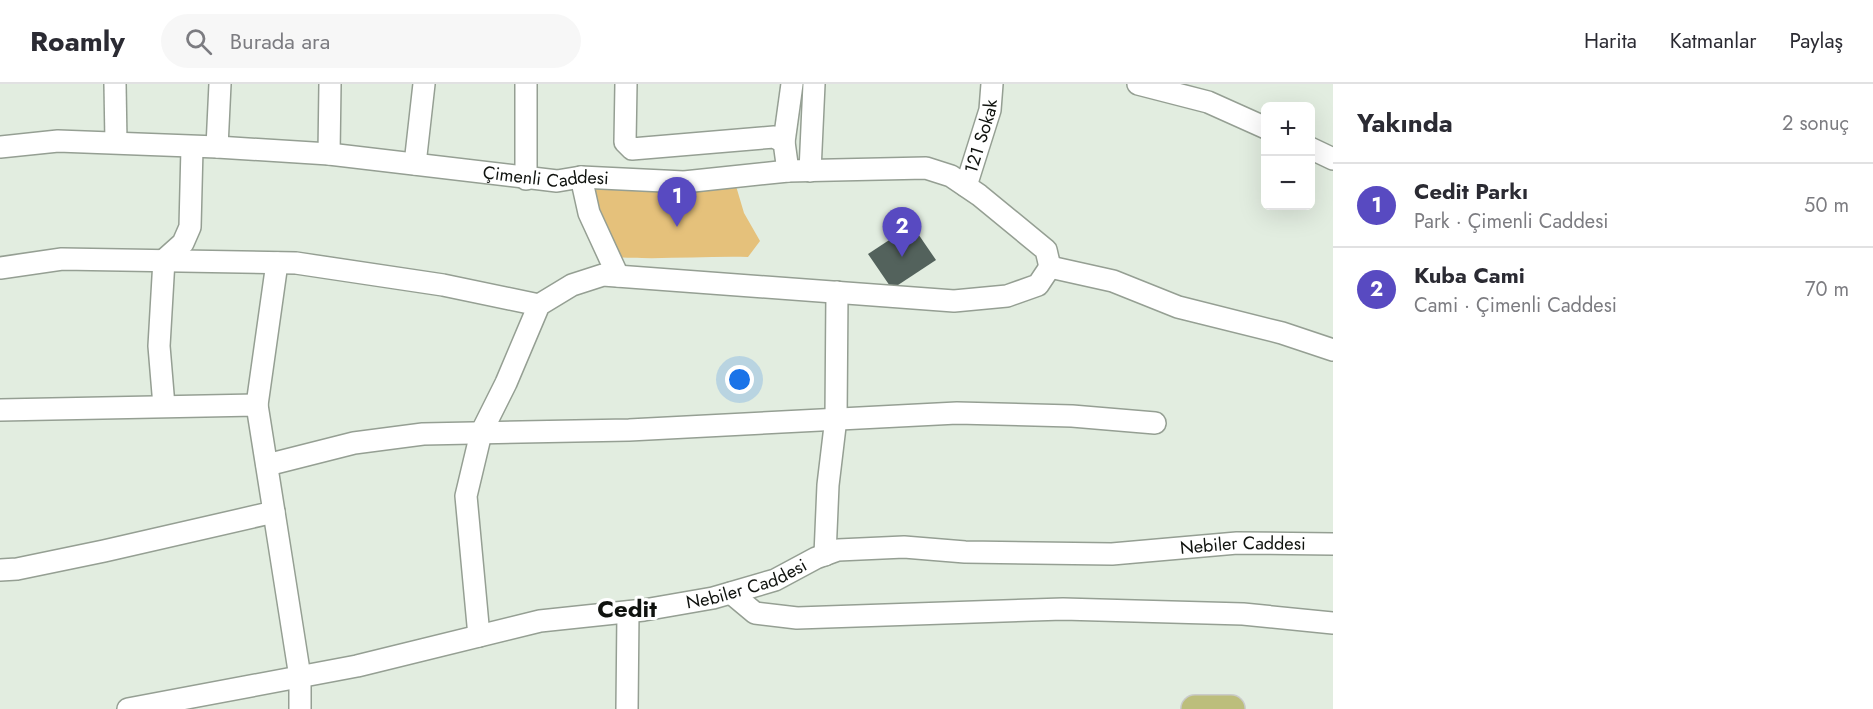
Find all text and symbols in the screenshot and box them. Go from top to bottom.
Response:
search box [161,14,581,68]
text: Roamly [30,21,125,62]
icon: search [182,25,215,58]
text: Burada ara [230,25,330,57]
text: Harita [1584,26,1637,56]
text: Katmanlar [1670,26,1756,56]
text: Paylaş [1789,26,1843,56]
street label: 121 Sokak [958,99,1004,177]
map controls [1261,102,1315,210]
button: + [1261,102,1315,156]
text: Yakında [1357,104,1453,142]
text: 2 sonuç [1782,109,1849,138]
button: − [1261,156,1315,210]
street label: Çimenli Caddesi [481,159,609,194]
text: Cedit Parkı [1414,175,1528,207]
pin: 1 [658,178,696,227]
text: 1 [1371,191,1382,220]
text: 50 m [1804,191,1849,220]
text: Park · Çimenli Caddesi [1414,207,1608,236]
pin: 2 [882,208,922,257]
text: Kuba Cami [1414,259,1525,291]
text: 2 [1370,275,1383,304]
text: 70 m [1805,275,1849,304]
text: Cami · Çimenli Caddesi [1414,291,1617,320]
your location [725,365,754,394]
street label: Nebiler Caddesi [1179,530,1306,561]
street label: Nebiler Caddesi [684,552,811,615]
district label: Cedit [597,591,657,626]

